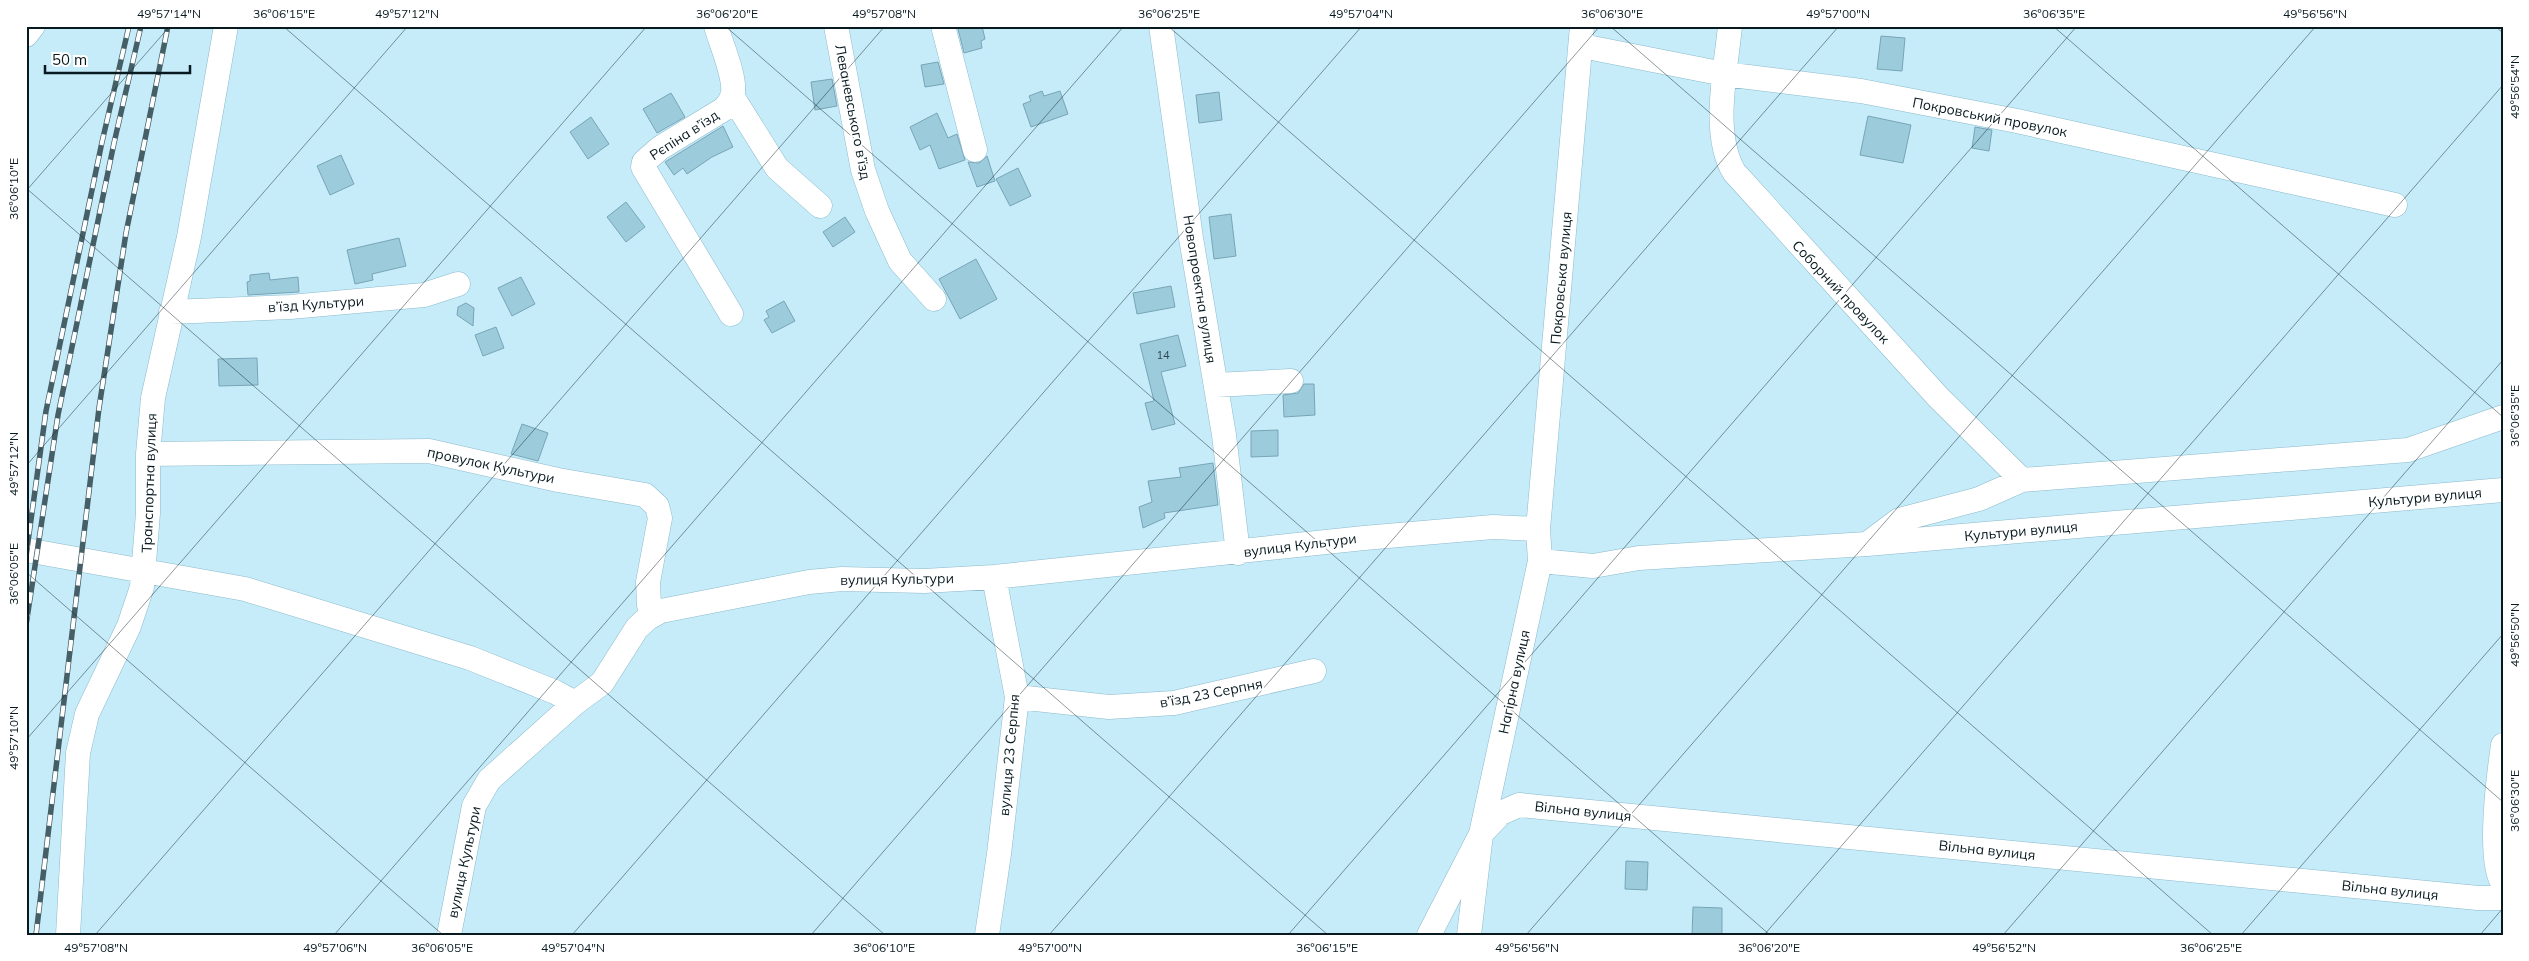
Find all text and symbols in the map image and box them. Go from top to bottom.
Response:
text: 49°57'14"N [137,6,201,21]
text: 36°06'15"E [253,6,315,21]
text: 49°57'12"N [375,6,439,21]
text: 36°06'20"E [696,6,758,21]
text: 49°57'08"N [852,6,916,21]
text: 36°06'25"E [1138,6,1200,21]
text: 49°57'04"N [1329,6,1393,21]
text: 36°06'30"E [1581,6,1643,21]
text: 49°57'00"N [1806,6,1870,21]
text: 36°06'35"E [2023,6,2085,21]
text: 49°56'56"N [2283,6,2347,21]
scale bar [45,42,190,74]
street label: Леваневського в’їзд [831,43,875,182]
text: 50 m [52,50,87,69]
text: 49°56'54"N [2507,55,2522,119]
street label: Покровський провулок [1911,93,2069,141]
street label: Рєпіна в’їзд [646,106,722,164]
text: 36°06'10"E [6,158,21,220]
street label: Покровська вулиця [1546,211,1576,345]
street label: Новопроектна вулиця [1179,214,1221,364]
street label: Соборний провулок [1788,237,1894,348]
street label: в’їзд Культури [267,292,365,316]
house number: 14 [1156,348,1170,362]
text: 36°06'35"E [2507,385,2522,447]
street label: Транспортна вулиця [138,413,160,553]
text: 49°57'12"N [6,432,21,496]
street label: провулок Культури [426,443,556,487]
street label: Культури вулиця [2368,483,2482,511]
street label: Культури вулиця [1964,517,2078,545]
street label: вулиця Культури [1242,529,1358,561]
text: 36°06'05"E [6,543,21,605]
street label: вулиця Культури [840,569,954,589]
text: 49°56'50"N [2507,603,2522,667]
street label: Нагірна вулиця [1494,628,1534,736]
street label: в’їзд 23 Серпня [1158,674,1264,712]
street label: вулиця 23 Серпня [995,693,1023,817]
text: 49°57'10"N [6,706,21,770]
text: 36°06'30"E [2507,770,2522,832]
street label: Вільна вулиця [1534,797,1632,825]
street label: вулиця Культури [443,804,485,920]
street label: Вільна вулиця [1938,836,2036,864]
street label: Вільна вулиця [2341,876,2439,904]
text: 49°57'08"N [64,940,128,955]
text: 49°57'06"N [303,940,367,955]
text: 36°06'05"E [411,940,473,955]
text: 49°57'04"N [541,940,605,955]
text: 36°06'10"E [853,940,915,955]
text: 49°57'00"N [1018,940,1082,955]
text: 36°06'15"E [1296,940,1358,955]
text: 49°56'56"N [1495,940,1559,955]
text: 36°06'20"E [1738,940,1800,955]
text: 49°56'52"N [1972,940,2036,955]
text: 36°06'25"E [2180,940,2242,955]

